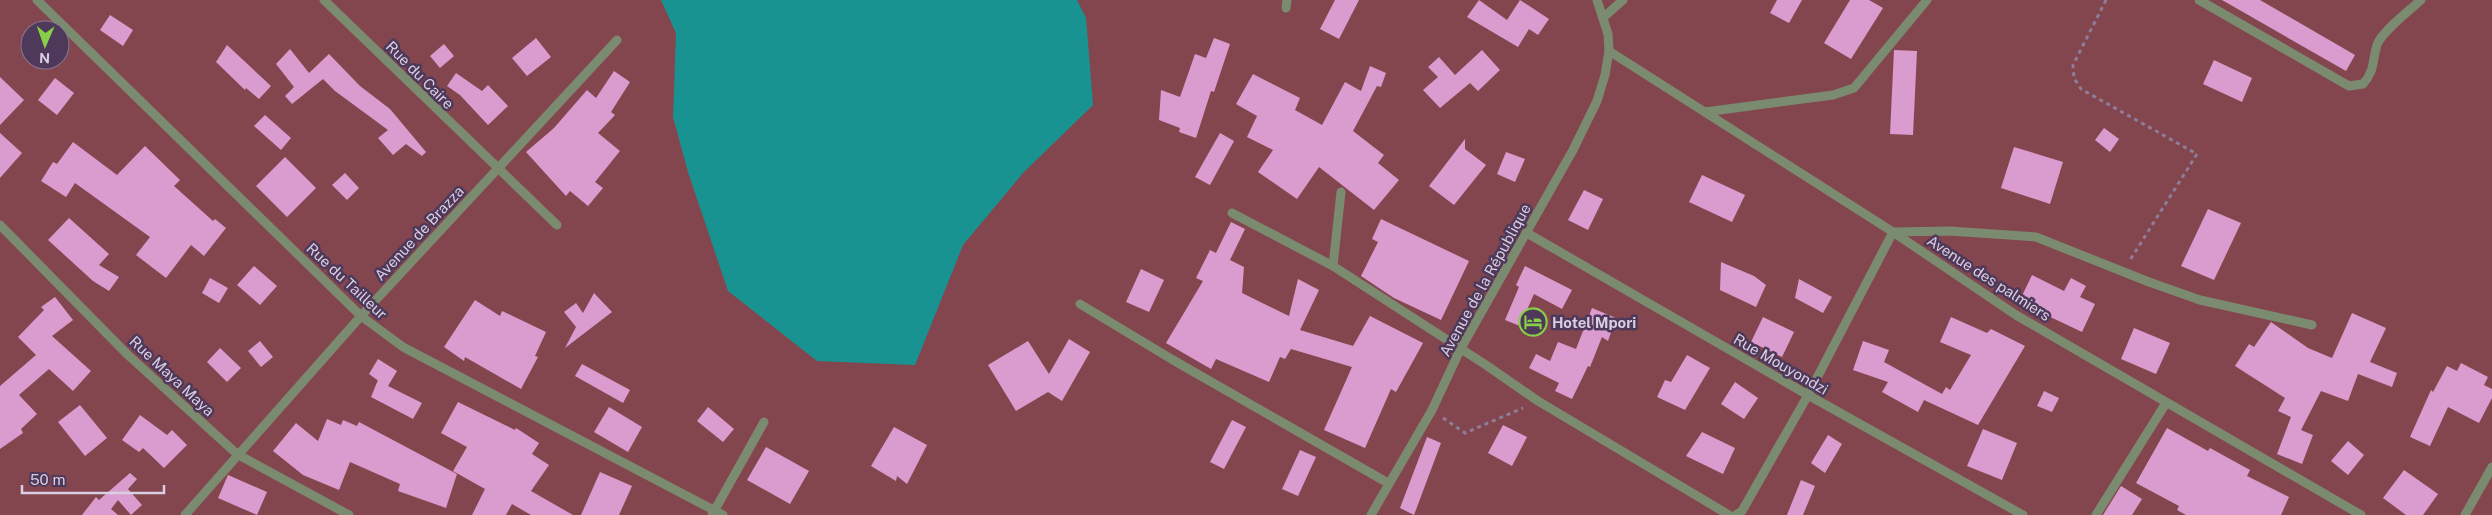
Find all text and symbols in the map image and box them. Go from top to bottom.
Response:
north arrow [20,20,70,70]
street label: Rue du Caire [383,38,457,112]
text: N [39,50,50,66]
street label: Avenue de Brazza [371,182,467,284]
street label: Avenue de la République [1436,201,1534,359]
street label: Avenue des palmiers [1924,232,2054,324]
street label: Rue du Tailleur [303,239,391,323]
hotel icon: Hotel Mpori [1518,307,1548,337]
place label: Hotel Mpori [1552,314,1636,331]
street label: Rue Mouyondzi [1731,330,1831,398]
street label: Rue Maya Maya [126,333,218,419]
scale bar [22,462,165,494]
text: 50 m [30,471,65,488]

